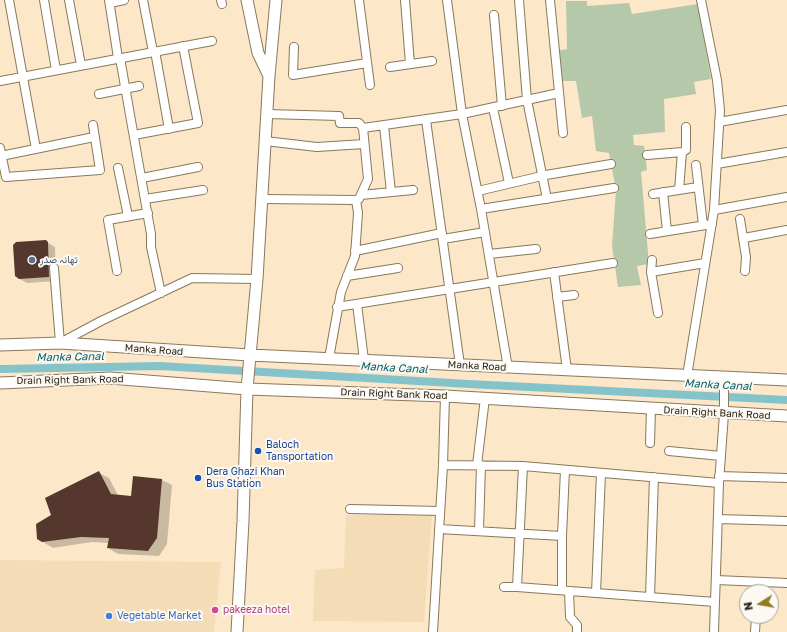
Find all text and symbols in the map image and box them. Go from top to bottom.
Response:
place label: تھانہ صدر [40,254,78,266]
marker: تھانہ صدر [27,255,37,265]
street label: Manka Road [124,342,184,358]
water label: Manka Canal [36,350,104,364]
street label: Manka Road [447,358,507,374]
water label: Manka Canal [360,360,428,376]
street label: Drain Right Bank Road [16,373,124,387]
water label: Manka Canal [684,377,752,393]
street label: Drain Right Bank Road [340,386,448,402]
street label: Drain Right Bank Road [663,404,771,422]
place label: Baloch Tansportation [266,439,333,462]
marker: Baloch Tansportation [253,446,263,456]
place label: Dera Ghazi Khan Bus Station [206,466,285,490]
marker: Dera Ghazi Khan Bus Station [193,473,203,483]
north arrow [739,584,779,624]
text: N [741,601,755,612]
place label: pakeeza hotel [223,604,290,616]
marker: pakeeza hotel [210,605,220,615]
place label: Vegetable Market [117,610,201,622]
marker: Vegetable Market [104,611,114,621]

